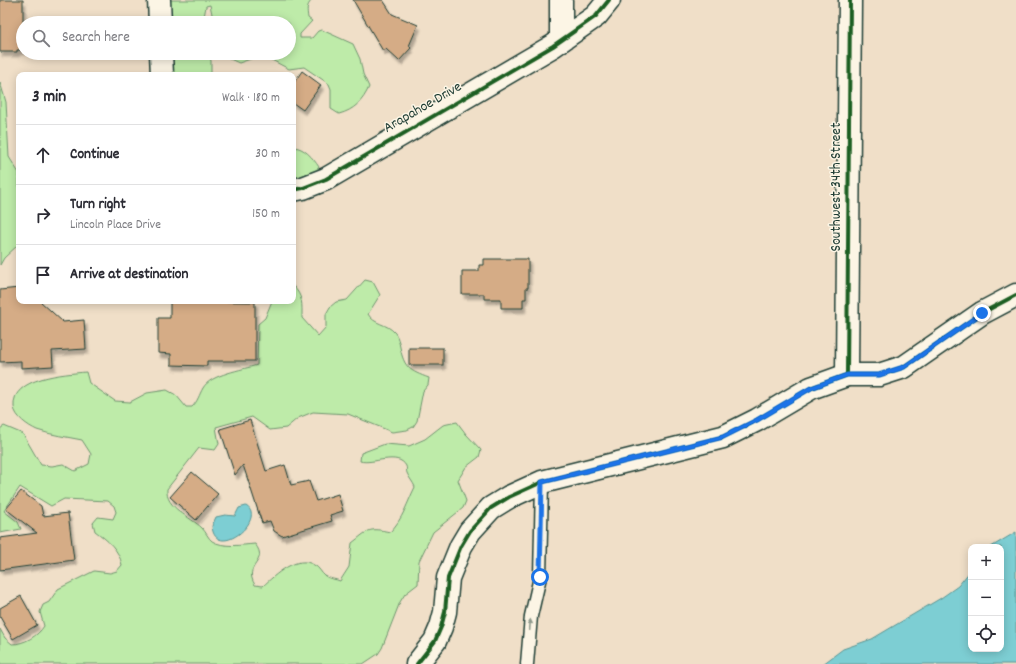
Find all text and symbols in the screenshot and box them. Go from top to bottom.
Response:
search box [16,16,296,60]
icon: search [30,27,52,49]
text: Search here [62,27,130,49]
street label: Arapahoe Drive [380,76,467,139]
text: 3 min [32,86,66,110]
text: Walk · 180 m [222,89,280,108]
street label: Southwest 34th Street [826,122,848,251]
icon: ahead [32,144,54,166]
text: Continue [70,144,119,166]
text: 30 m [255,145,280,164]
text: Turn right [70,194,126,216]
icon: right [32,204,54,226]
text: 150 m [252,205,280,224]
text: Lincoln Place Drive [70,216,161,235]
icon: arrive [32,264,54,286]
text: Arrive at destination [70,264,188,286]
route end [973,304,991,322]
map controls [968,544,1004,652]
button: + [968,544,1004,580]
route start [531,568,549,586]
button: − [968,580,1004,616]
button: locate [968,616,1004,652]
one-way arrow [527,619,534,631]

